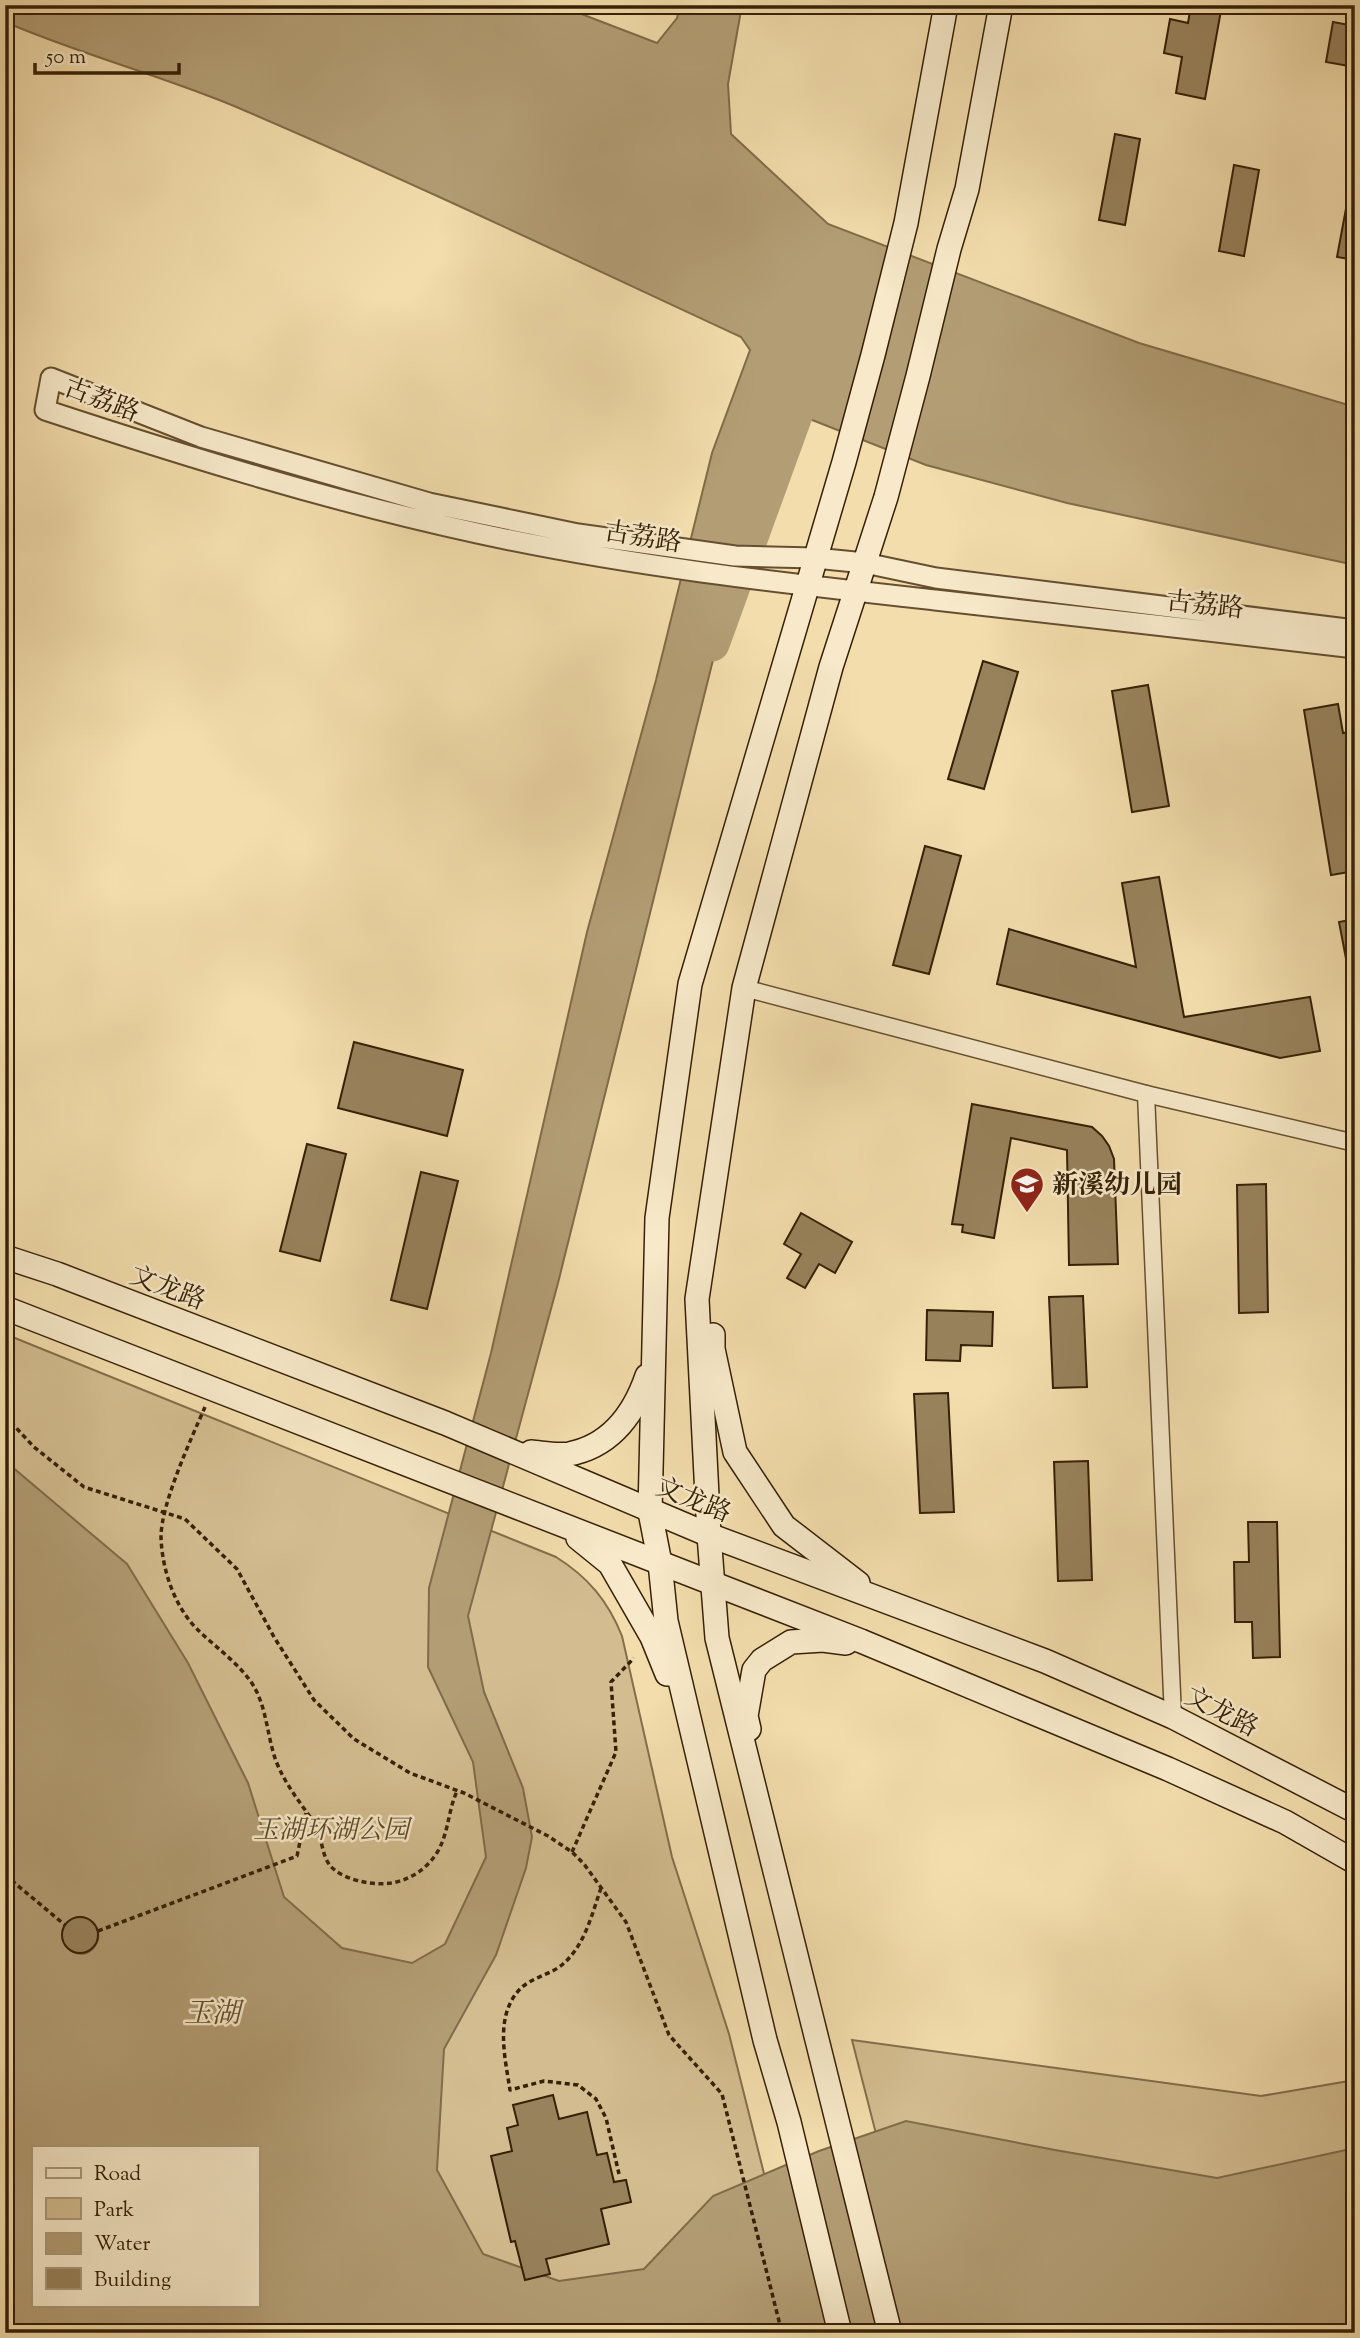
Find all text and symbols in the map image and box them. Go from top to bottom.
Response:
scale bar [35,32,178,76]
text: 50 m [45,43,86,73]
street label: 古荔路 [58,370,144,433]
street label: 古荔路 [601,514,684,563]
street label: 古荔路 [1164,584,1245,629]
school or university icon: 新溪幼儿园 [1008,1165,1046,1214]
place label: 新溪幼儿园 [1052,1168,1182,1205]
street label: 文龙路 [124,1258,210,1321]
street label: 文龙路 [650,1470,736,1533]
street label: 文龙路 [1178,1679,1264,1747]
park label: 玉湖环湖公园 [253,1813,413,1850]
water label: 玉湖 [184,1995,245,2035]
legend [32,2146,259,2306]
text: Road [94,2160,141,2190]
text: Park [94,2196,135,2226]
text: Water [94,2230,151,2260]
text: Building [94,2266,171,2296]

